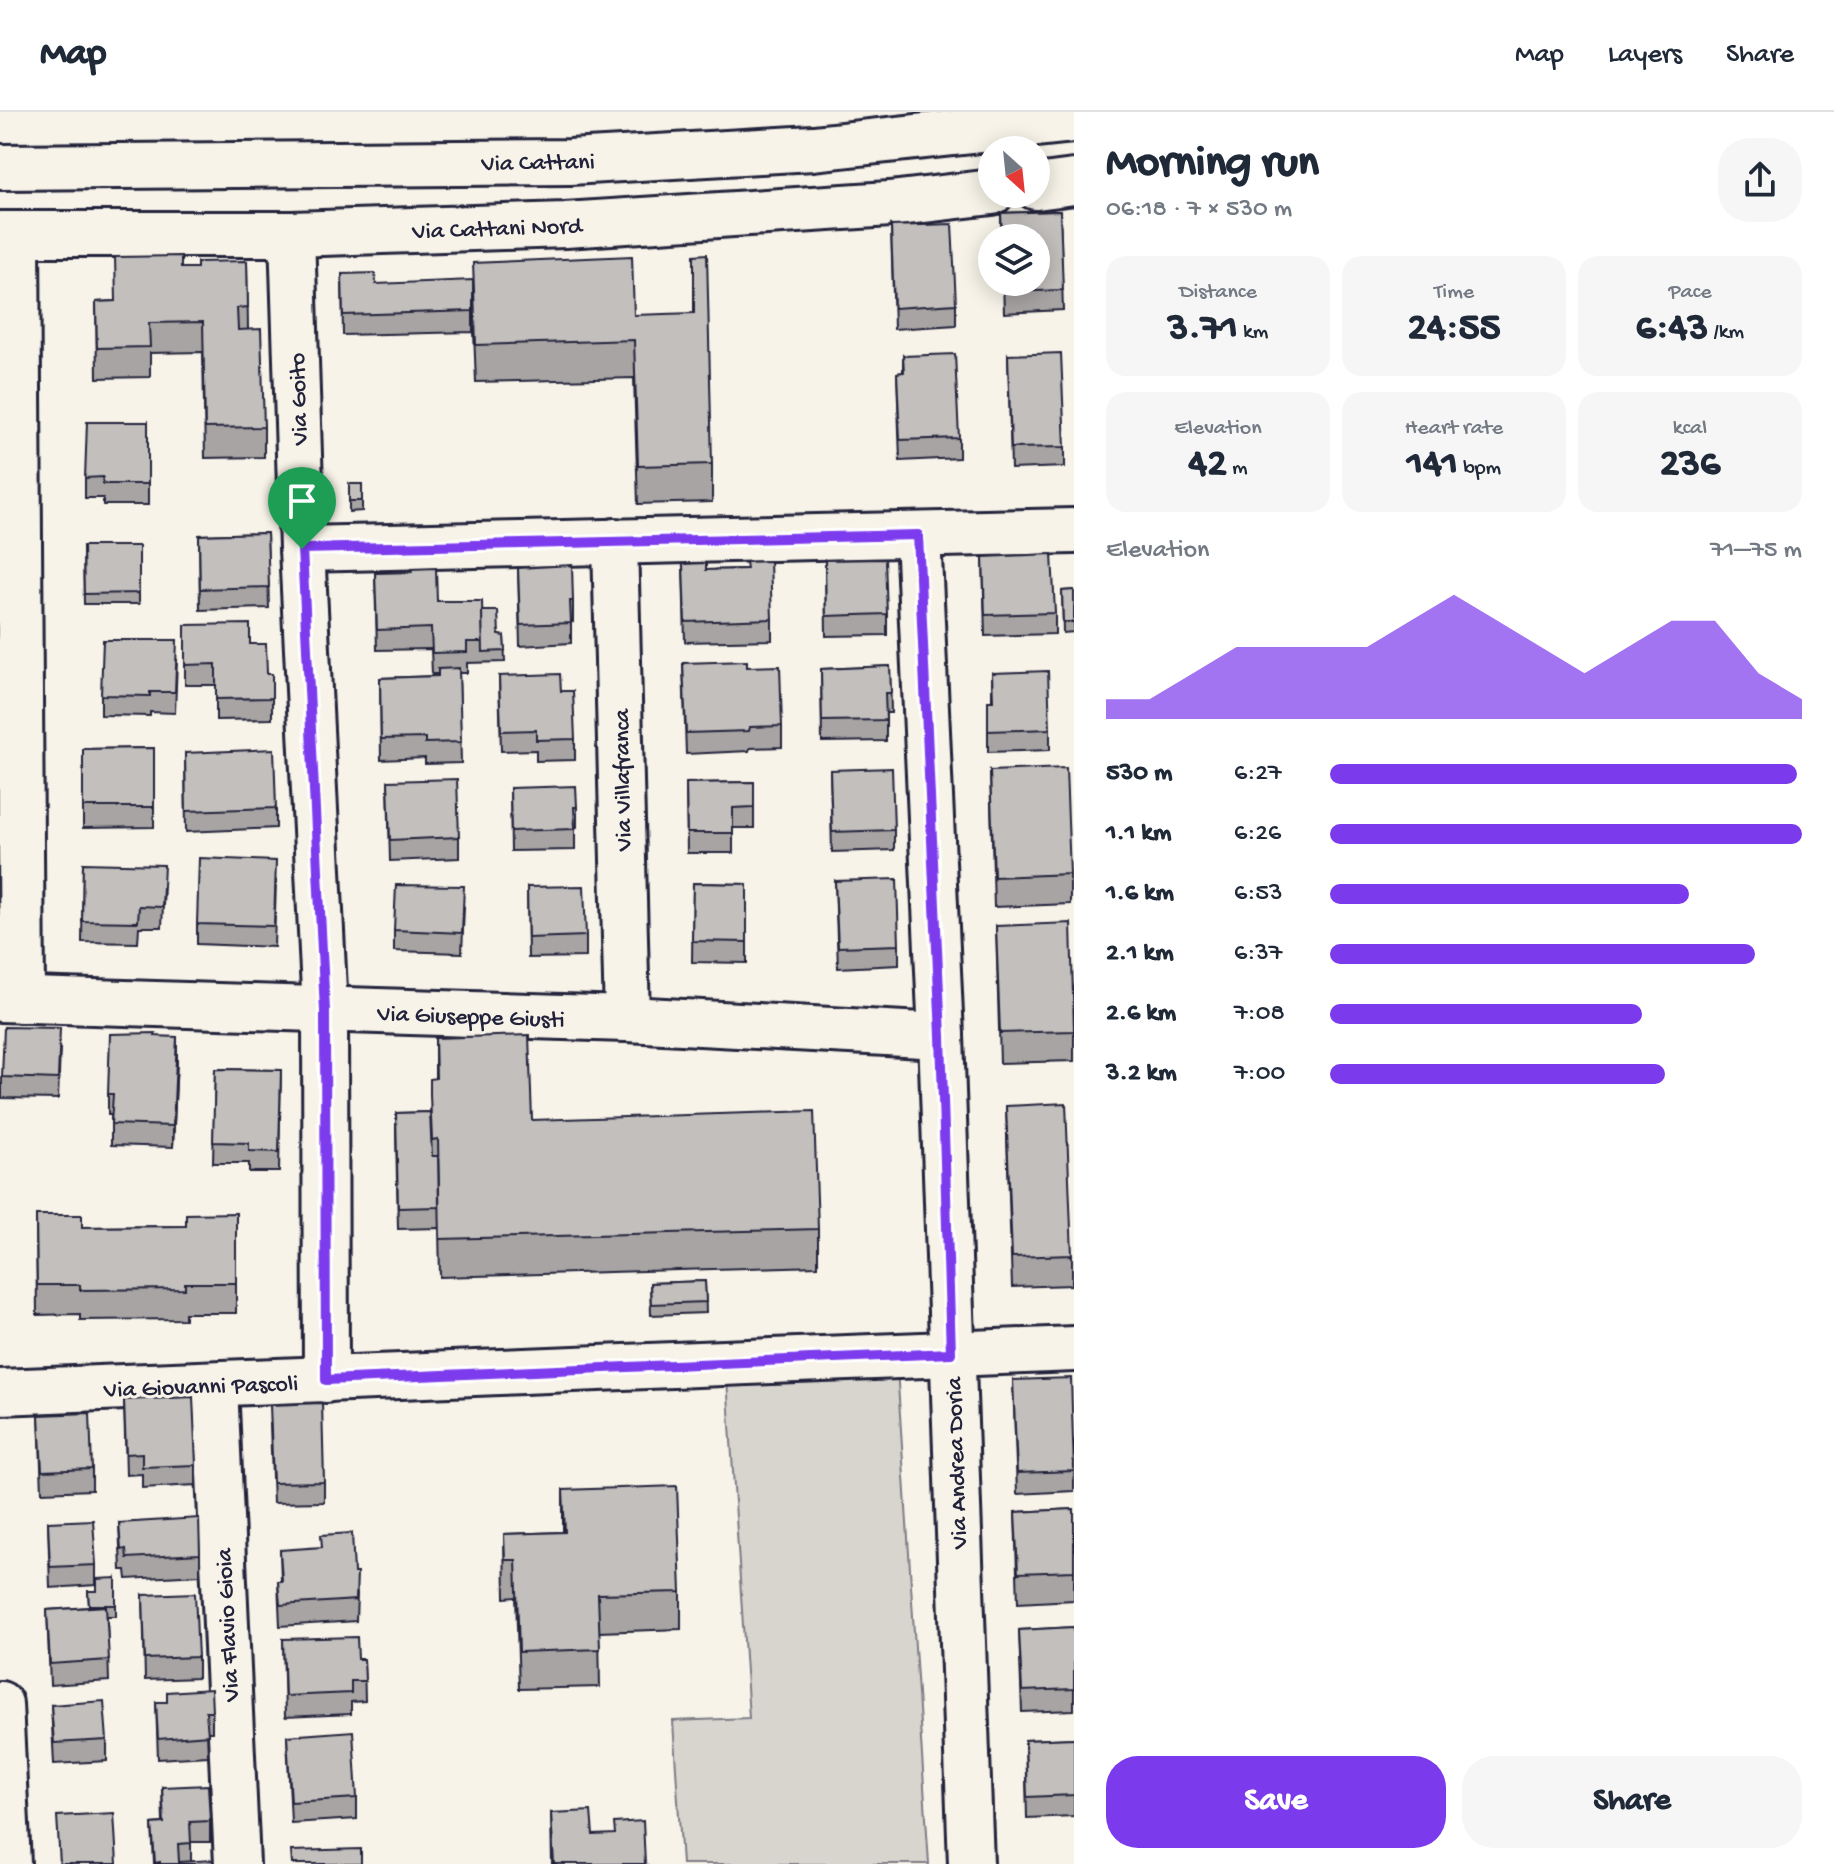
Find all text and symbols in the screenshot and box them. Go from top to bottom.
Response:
text: Map [40,33,106,77]
text: Map [1515,39,1564,72]
text: Layers [1608,39,1682,72]
text: Share [1726,39,1794,72]
north arrow [978,136,1050,208]
map controls [978,136,1050,296]
button: share [1718,138,1802,222]
text: Morning run [1106,139,1319,191]
street label: Via Cattani [480,149,595,180]
text: 06:18 · 7 × 530 m [1106,195,1292,226]
street label: Via Cattani Nord [411,213,584,248]
button: layers [978,224,1050,296]
text: Distance [1179,280,1257,306]
text: Time [1434,280,1474,306]
text: Pace [1668,280,1712,306]
text: 3.71 [1168,306,1238,353]
text: 24:55 [1407,306,1501,353]
text: 6:43 [1636,306,1708,353]
text: km [1238,320,1268,346]
text: /km [1708,320,1744,346]
street label: Via Goito [284,352,317,447]
text: Elevation [1174,416,1262,442]
text: Heart rate [1405,416,1503,442]
text: kcal [1673,416,1707,442]
text: 42 [1188,442,1227,489]
text: 141 [1407,442,1458,489]
text: 236 [1660,442,1720,489]
text: m [1227,456,1248,482]
text: bpm [1458,456,1501,482]
pin [268,467,336,549]
icon: arrive [280,479,324,523]
text: Elevation [1106,536,1209,567]
text: 71–75 m [1710,536,1802,567]
street label: Via Villafranca [609,708,640,852]
text: 530 m [1106,759,1173,790]
text: 6:27 [1234,759,1282,790]
text: 1.1 km [1106,819,1171,850]
text: 6:26 [1234,819,1281,850]
text: 1.6 km [1106,879,1174,910]
text: 6:53 [1234,879,1283,910]
text: 2.1 km [1106,939,1174,970]
text: 6:37 [1234,939,1282,970]
text: 2.6 km [1106,999,1176,1030]
text: 7:08 [1234,999,1285,1030]
street label: Via Giuseppe Giusti [376,1001,565,1036]
text: 3.2 km [1106,1059,1177,1090]
text: 7:00 [1234,1059,1285,1090]
street label: Via Giovanni Pascoli [102,1371,299,1406]
street label: Via Andrea Doria [941,1376,976,1550]
street label: Via Flavio Gioia [211,1547,248,1703]
button: Save [1106,1756,1446,1848]
button: Share [1462,1756,1802,1848]

